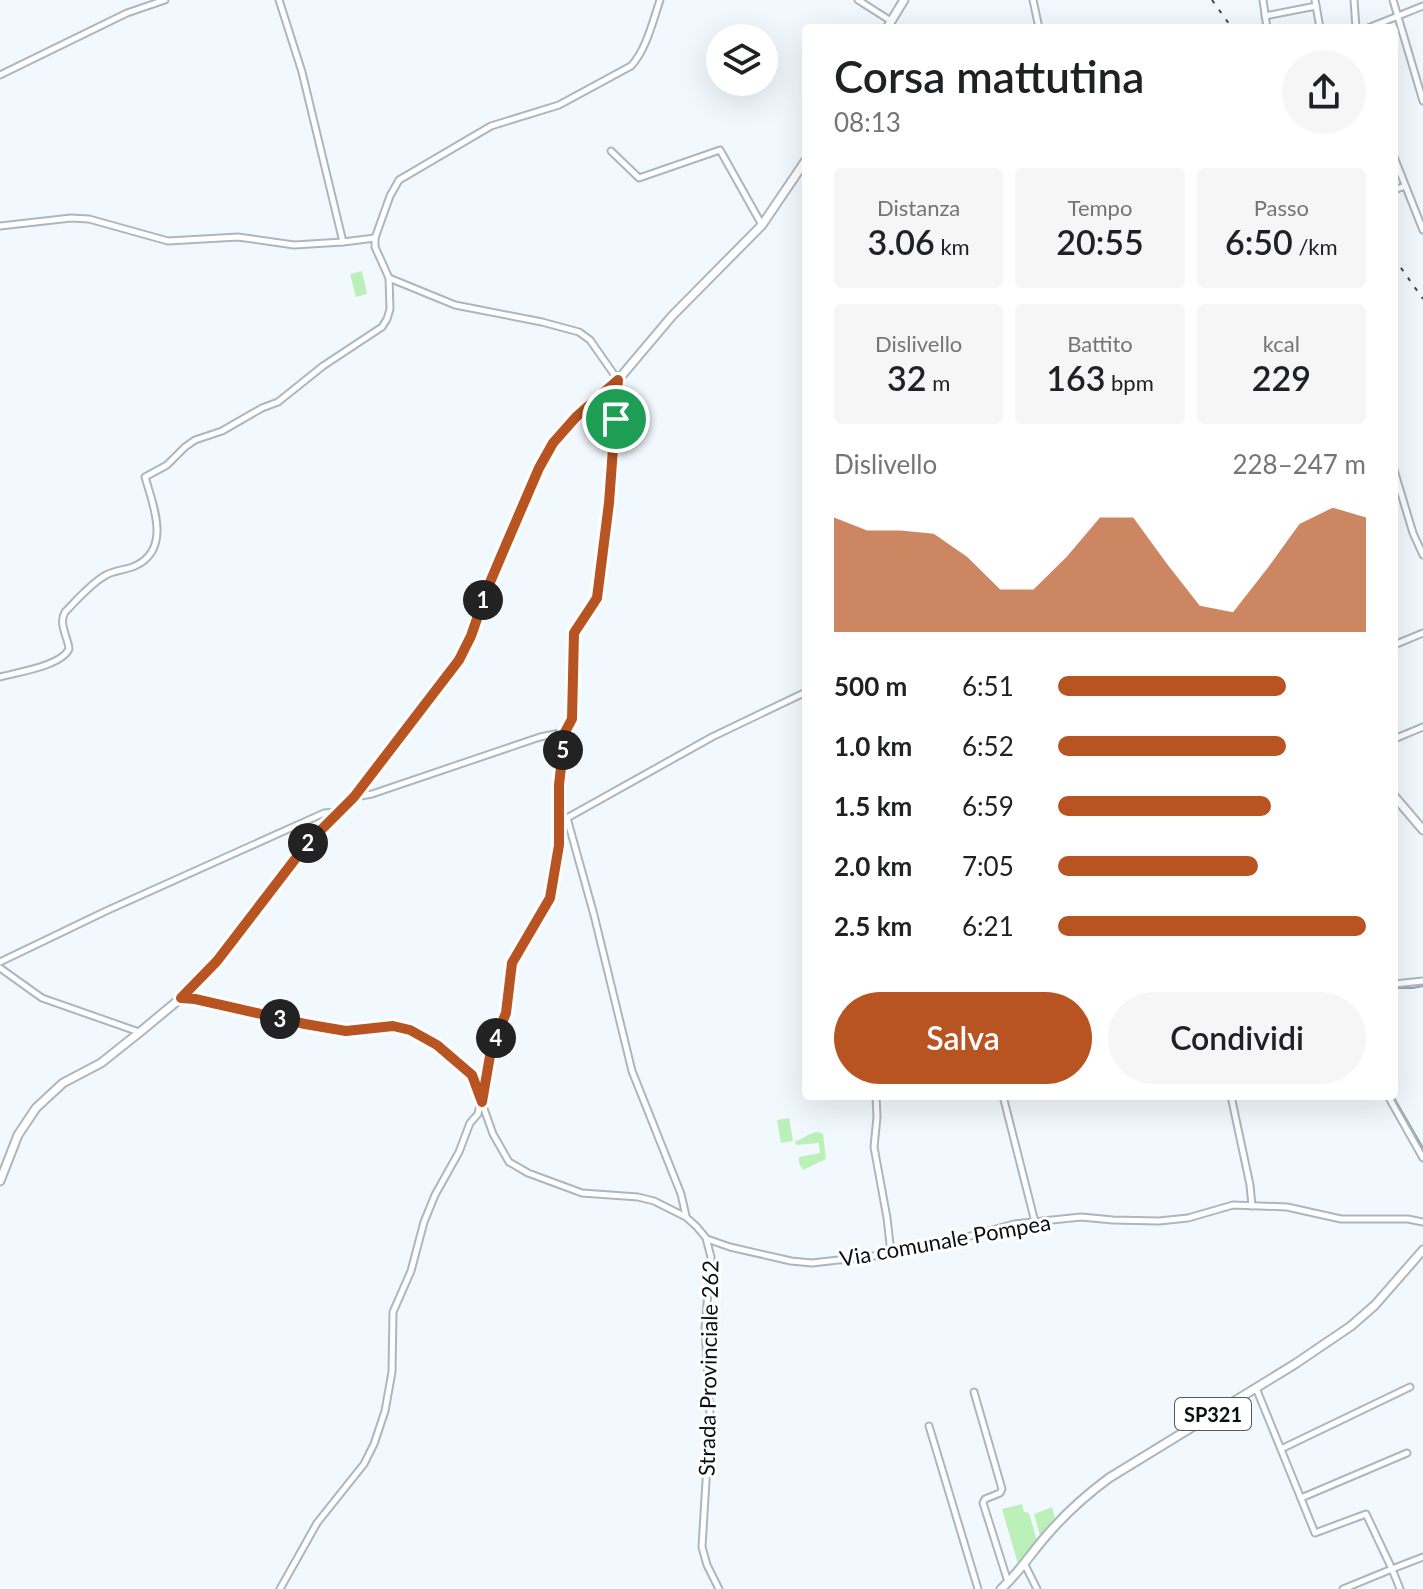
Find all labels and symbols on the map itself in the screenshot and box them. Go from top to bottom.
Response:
pin [582,385,650,453]
pin: 1 [463,580,503,620]
pin: 5 [543,730,583,770]
pin: 2 [288,823,328,863]
pin: 3 [260,999,300,1039]
pin: 4 [476,1018,516,1058]
street label: Via comunale Pompea [837,1208,1053,1272]
street label: Strada Provinciale 262 [693,1260,723,1476]
road number: SP321 [1175,1398,1251,1430]

